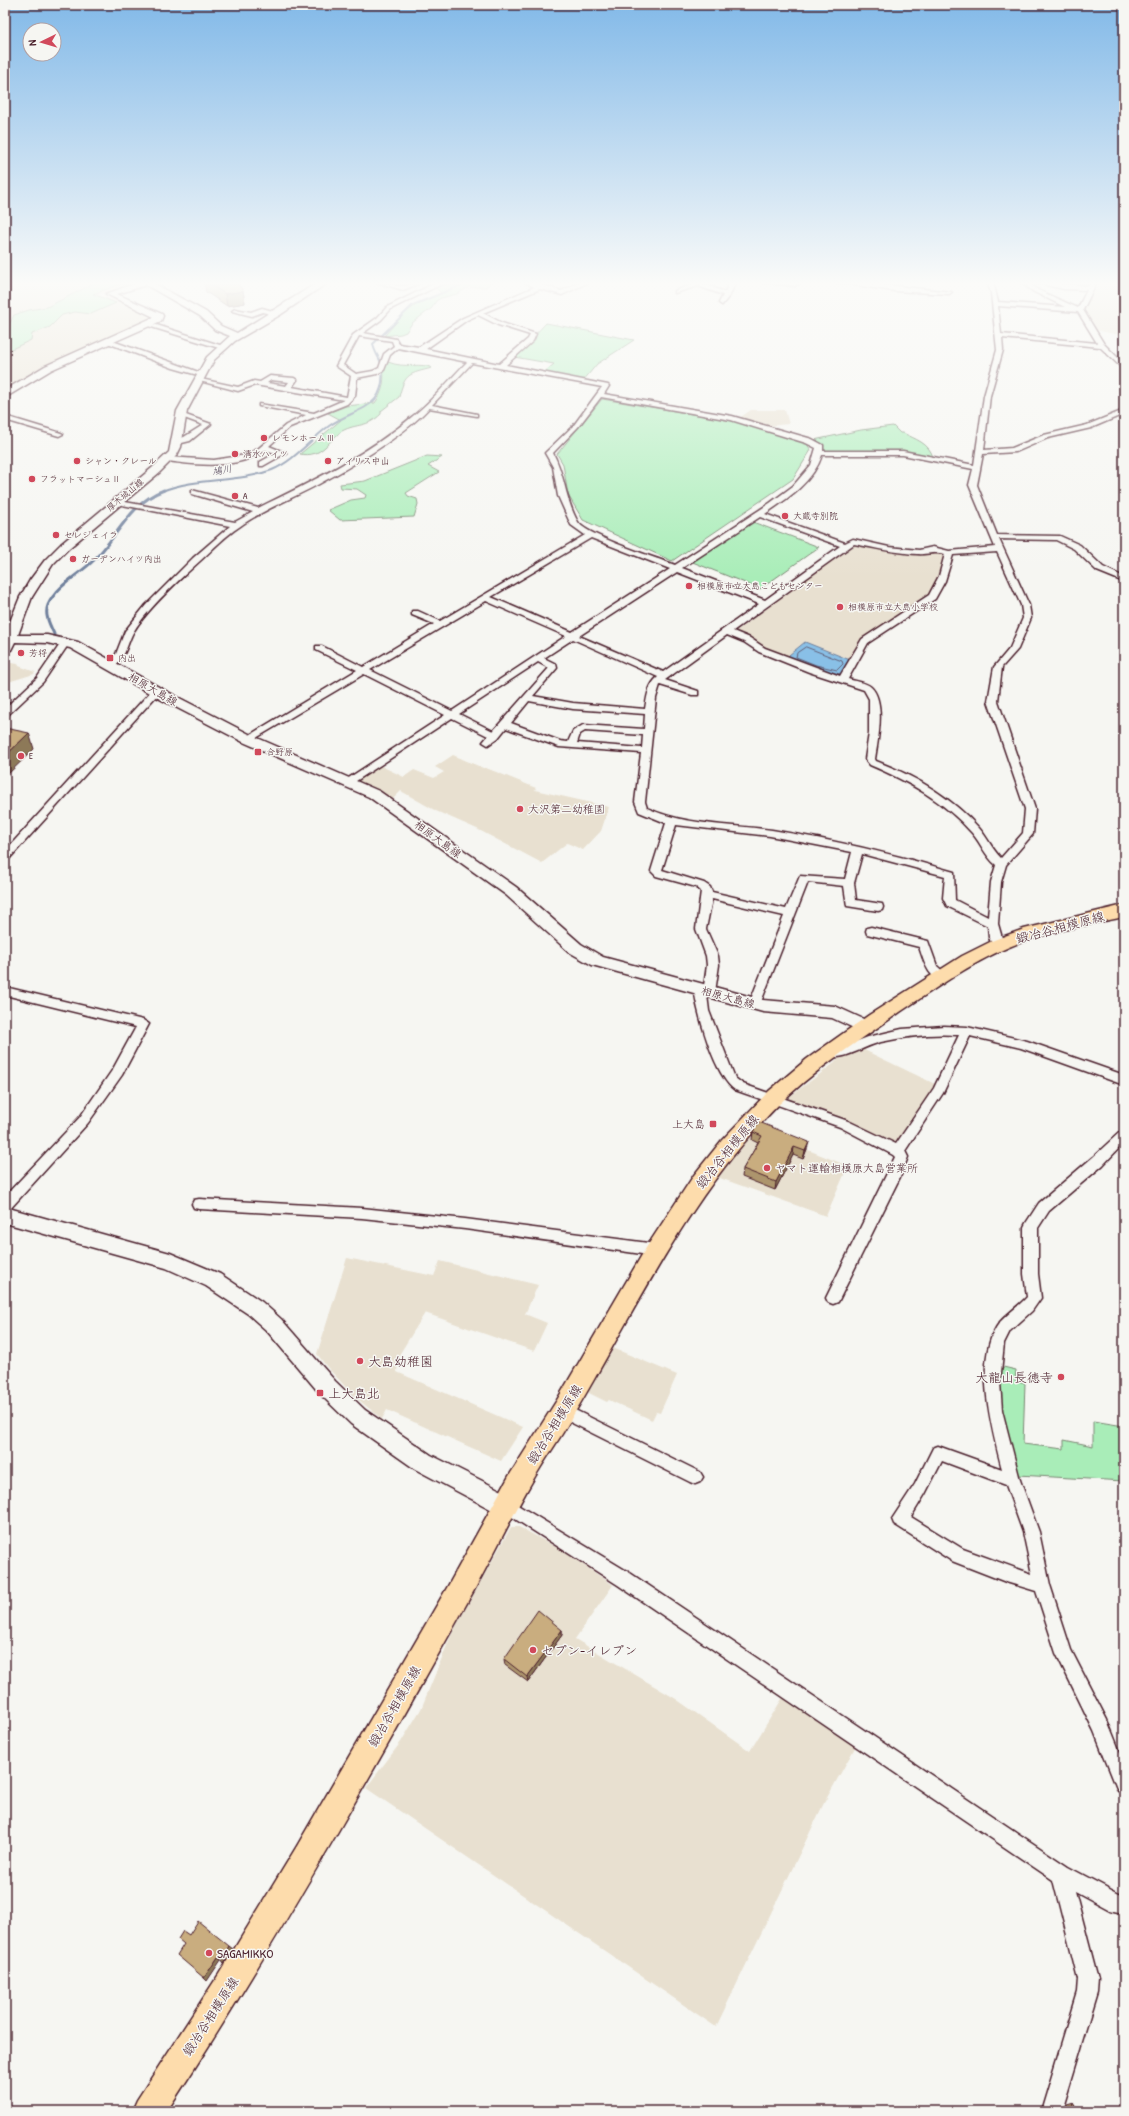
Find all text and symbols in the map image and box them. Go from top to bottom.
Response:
north arrow [22,22,62,62]
text: N [25,39,39,46]
place label: レモンホームⅢ [272,432,335,444]
marker: レモンホームⅢ [259,433,269,443]
place label: 清水ハイツ [243,448,288,460]
marker: 清水ハイツ [230,449,240,459]
place label: シャン・クレール [85,455,157,467]
place label: アイリス中山 [336,455,389,467]
marker: シャン・クレール [72,456,82,466]
marker: アイリス中山 [323,456,333,466]
water label: 鳩川 [211,462,233,478]
place label: フラットマーシュⅡ [40,473,121,485]
marker: フラットマーシュⅡ [27,474,37,484]
street label: 厚木城山線 [104,476,146,514]
place label: A [243,490,248,502]
marker: A [230,491,240,501]
place label: 大蔵寺別院 [793,510,838,522]
marker: 大蔵寺別院 [780,511,790,521]
place label: セレジェイラ [64,529,118,541]
marker: セレジェイラ [51,530,61,540]
place label: ガーデンハイツ内出 [81,553,162,565]
marker: ガーデンハイツ内出 [68,554,78,564]
place label: 相模原市立大島こどもセンター [697,580,823,592]
marker: 相模原市立大島こどもセンター [684,581,694,591]
place label: 相模原市立大島小学校 [848,601,938,613]
marker: 相模原市立大島小学校 [835,602,845,612]
place label: 芳将 [29,647,47,659]
marker: 芳将 [16,648,26,658]
place label: 内出 [118,652,136,664]
marker: 内出 [105,653,115,663]
street label: 相原大島線 [126,669,180,709]
place label: 合野原 [266,746,293,758]
marker: 合野原 [253,747,263,757]
place label: E [29,750,33,762]
marker: E [16,751,26,761]
place label: 大沢第二幼稚園 [528,802,605,816]
marker: 大沢第二幼稚園 [515,804,525,814]
street label: 相原大島線 [412,817,464,861]
street label: 鍛冶谷相模原線 [1014,906,1107,947]
street label: 相原大島線 [700,983,756,1011]
street label: 鍛冶谷相模原線 [691,1109,763,1192]
place label: 上大島 [672,1117,705,1131]
marker: 上大島 [708,1119,718,1129]
place label: ヤマト運輸相模原大島営業所 [775,1161,918,1175]
marker: ヤマト運輸相模原大島営業所 [762,1163,772,1173]
place label: 大島幼稚園 [368,1352,433,1370]
marker: 大島幼稚園 [355,1356,365,1366]
place label: 大龍山長徳寺 [975,1368,1053,1386]
marker: 大龍山長徳寺 [1056,1372,1066,1382]
street label: 鍛冶谷相模原線 [522,1380,586,1467]
place label: 上大島北 [328,1384,380,1402]
marker: 上大島北 [315,1388,325,1398]
place label: セブン-イレブン [541,1641,637,1659]
marker: セブン-イレブン [528,1645,538,1655]
street label: 鍛冶谷相模原線 [363,1661,425,1750]
place label: SAGAMIKKO [217,1944,274,1962]
marker: SAGAMIKKO [204,1948,214,1958]
street label: 鍛冶谷相模原線 [178,1972,243,2059]

